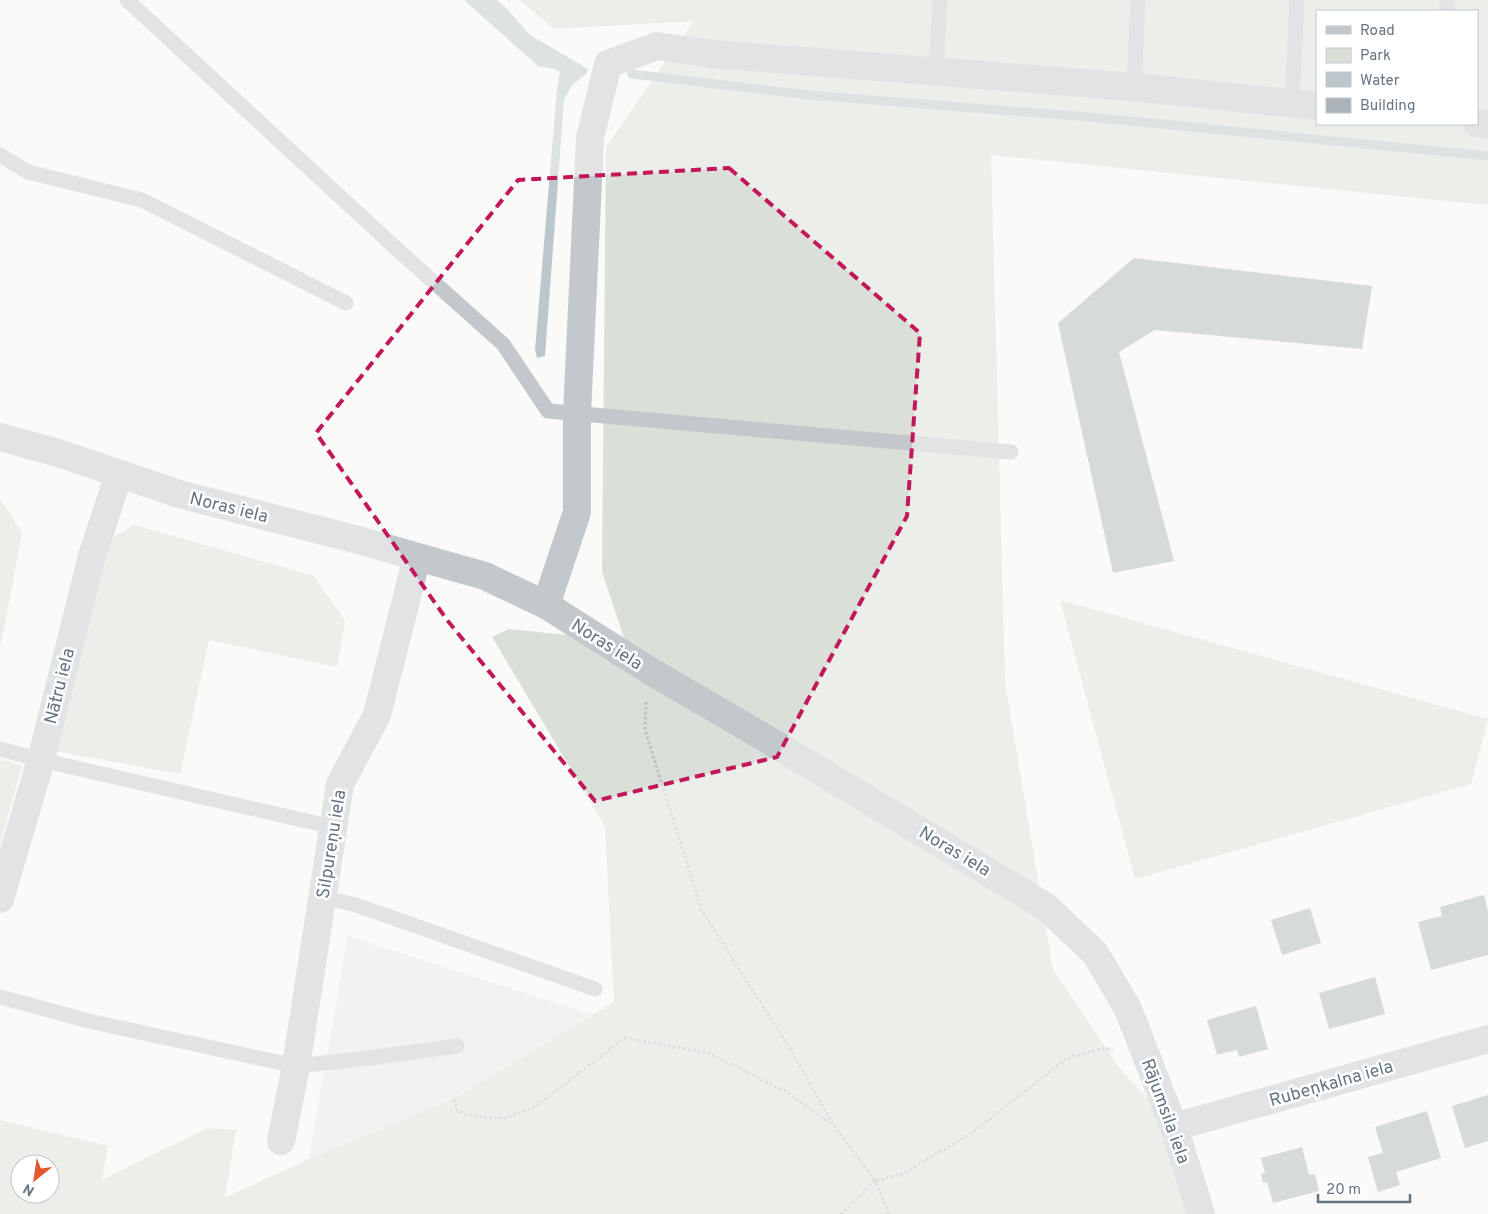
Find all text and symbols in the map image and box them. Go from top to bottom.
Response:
legend [1316,10,1478,125]
text: Road [1360,22,1395,41]
text: Park [1360,47,1391,66]
text: Water [1360,72,1400,91]
text: Building [1360,97,1415,116]
street label: Noras iela [187,488,270,529]
street label: Noras iela [566,614,646,676]
street label: Nātru iela [40,646,81,727]
street label: Silpureņu iela [313,788,352,900]
street label: Noras iela [914,822,994,883]
street label: Rājumsila iela [1135,1056,1194,1167]
street label: Rubeņkalna iela [1267,1056,1396,1113]
north arrow [10,1154,60,1204]
scale bar [1318,1172,1410,1204]
text: N [21,1179,38,1199]
text: 20 m [1326,1181,1361,1200]

